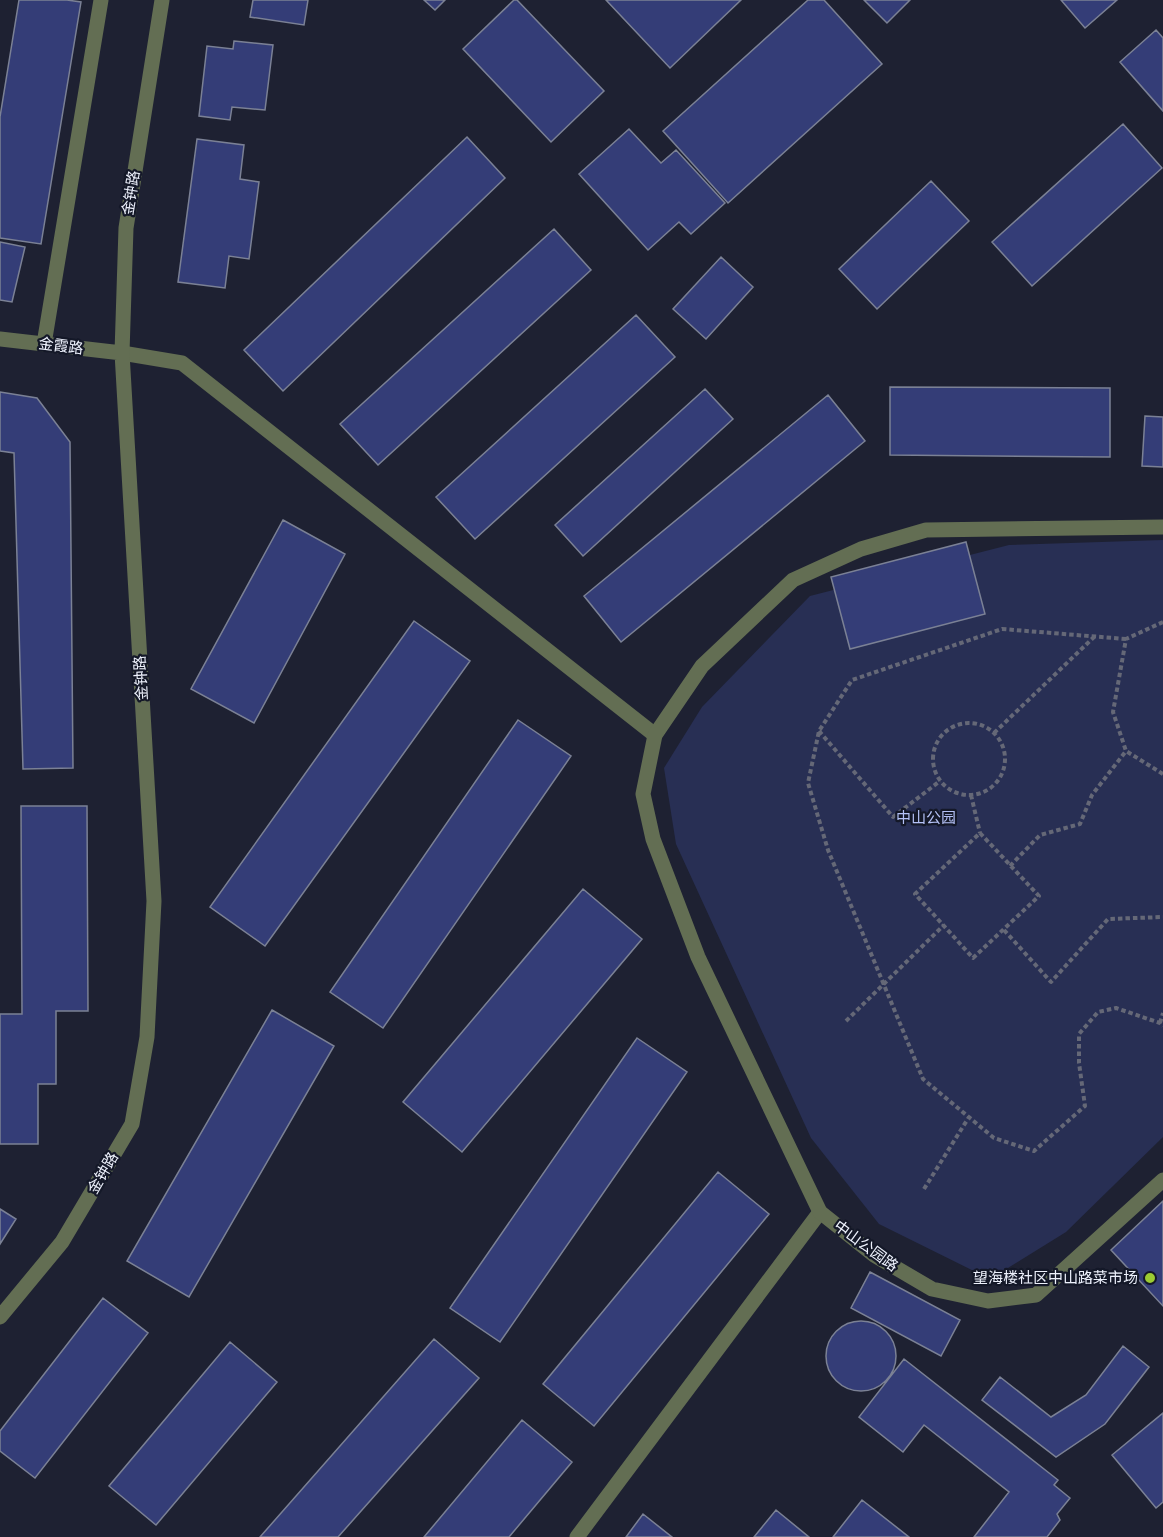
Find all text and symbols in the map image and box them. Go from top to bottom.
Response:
street label: 金钟路 [119,169,142,216]
street label: 金霞路 [38,334,84,357]
street label: 金钟路 [131,655,150,701]
park label: 中山公园 [896,809,956,826]
street label: 金钟路 [84,1149,121,1196]
street label: 中山公园路 [831,1217,902,1275]
place label: 望海楼社区中山路菜市场 [973,1269,1138,1286]
marker: 望海楼社区中山路菜市场 [1143,1271,1157,1285]

